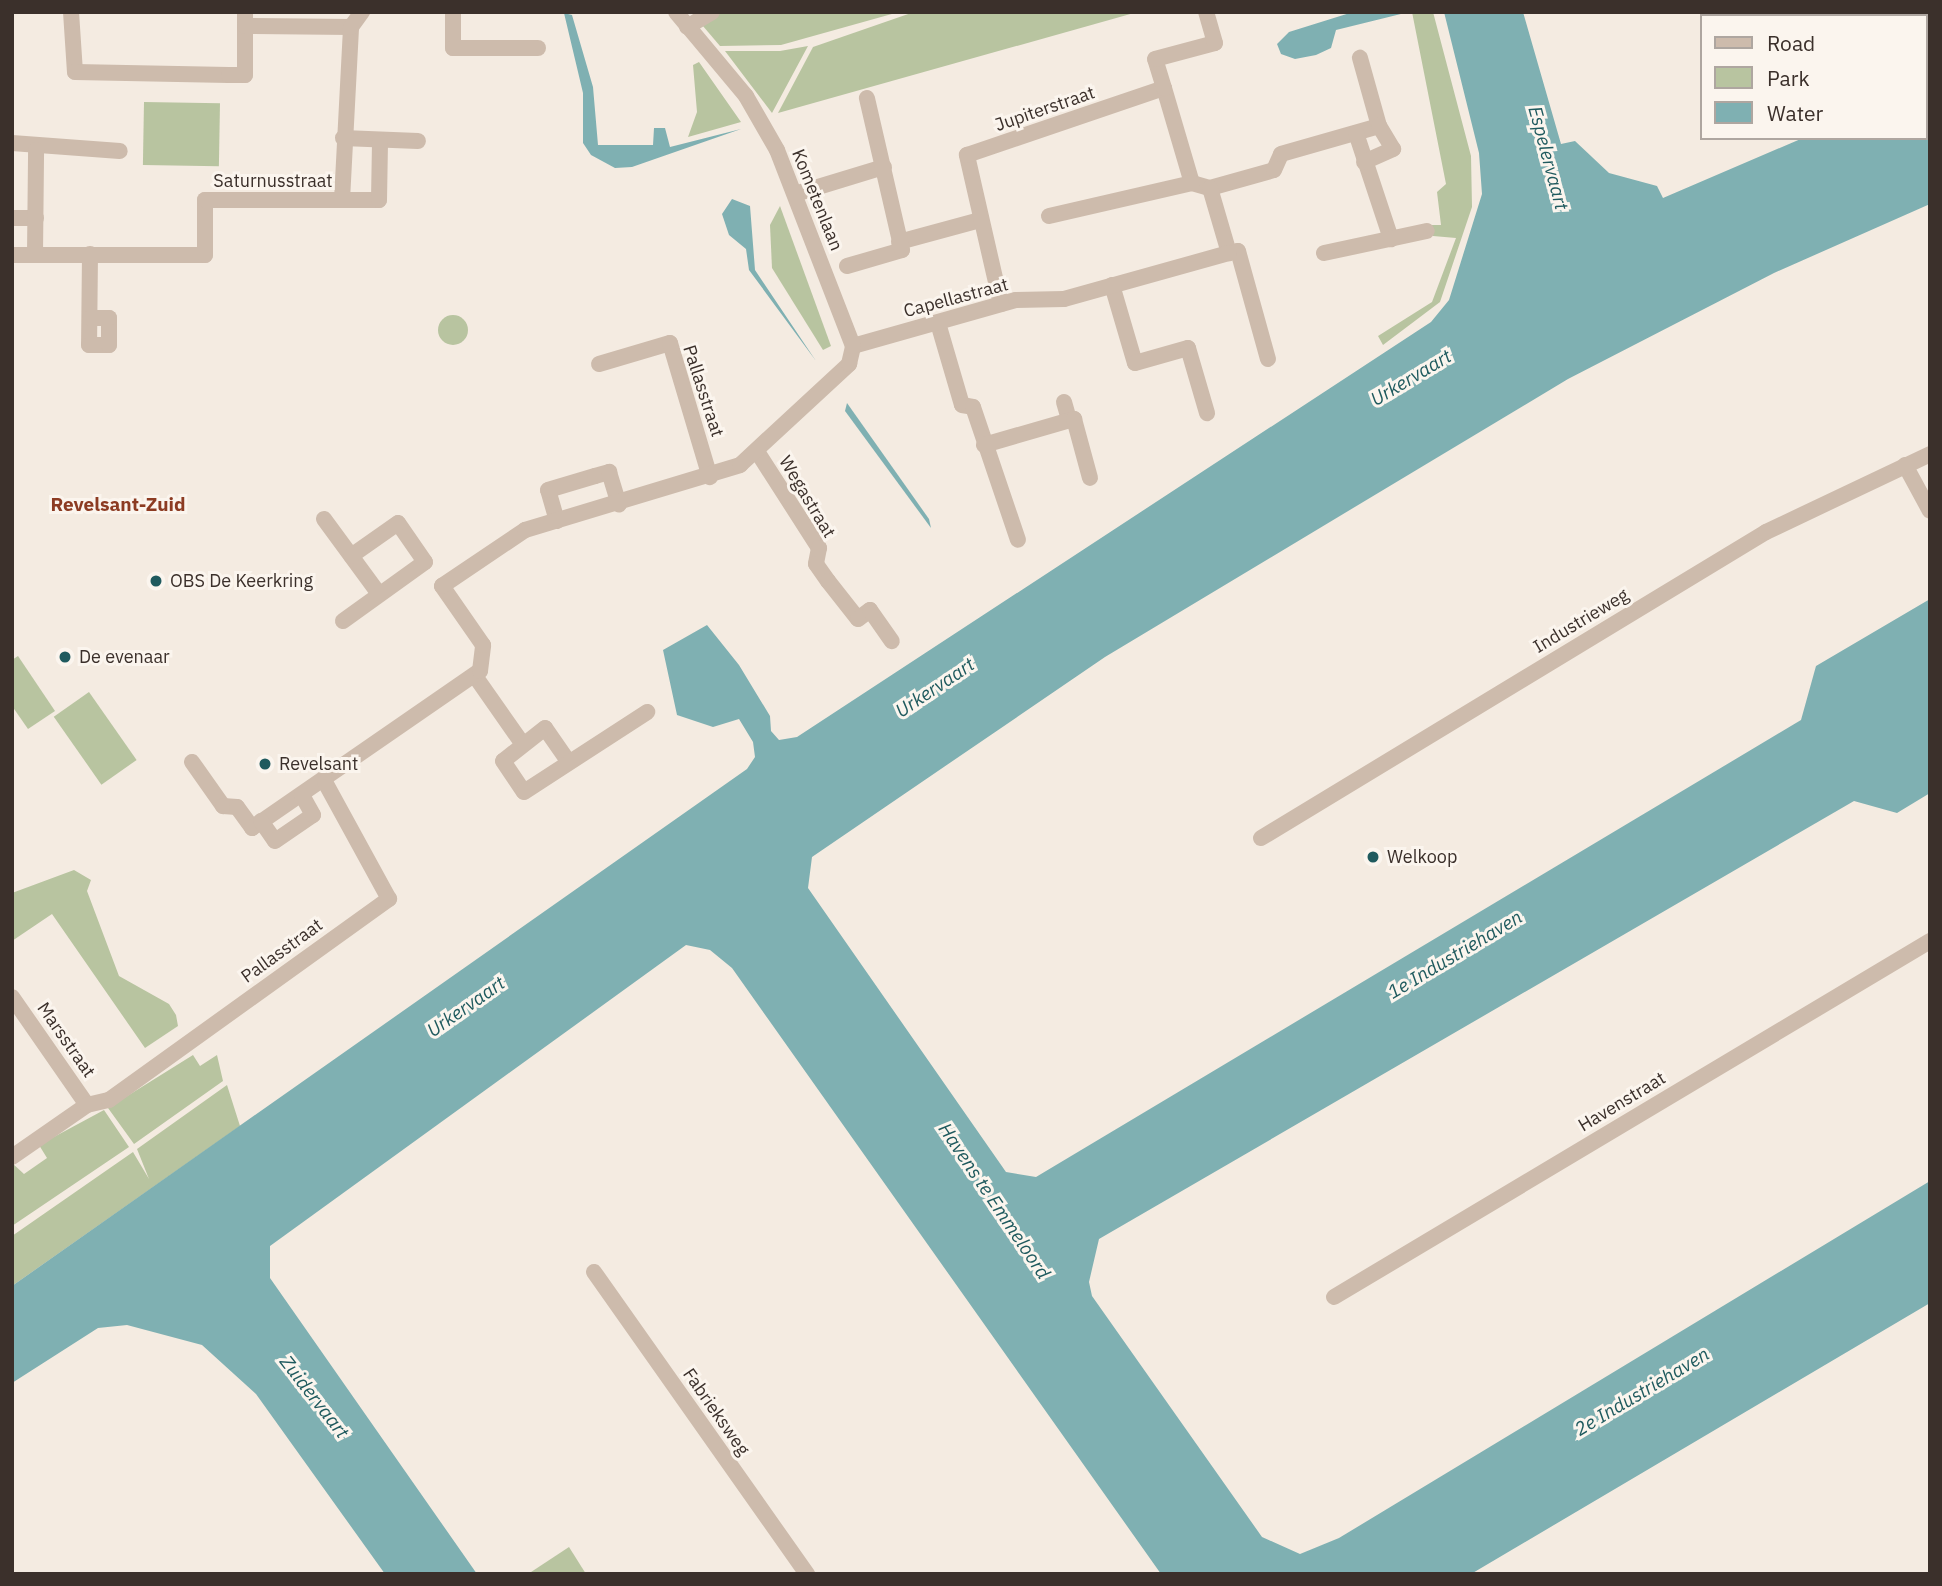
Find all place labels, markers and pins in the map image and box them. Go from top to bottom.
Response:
place label: OBS De Keerkring [170,570,313,592]
marker: OBS De Keerkring [148,573,164,589]
place label: De evenaar [79,646,170,668]
marker: De evenaar [57,649,73,665]
place label: Revelsant [279,753,358,775]
marker: Revelsant [257,756,273,772]
place label: Welkoop [1387,846,1457,868]
marker: Welkoop [1365,849,1381,865]

